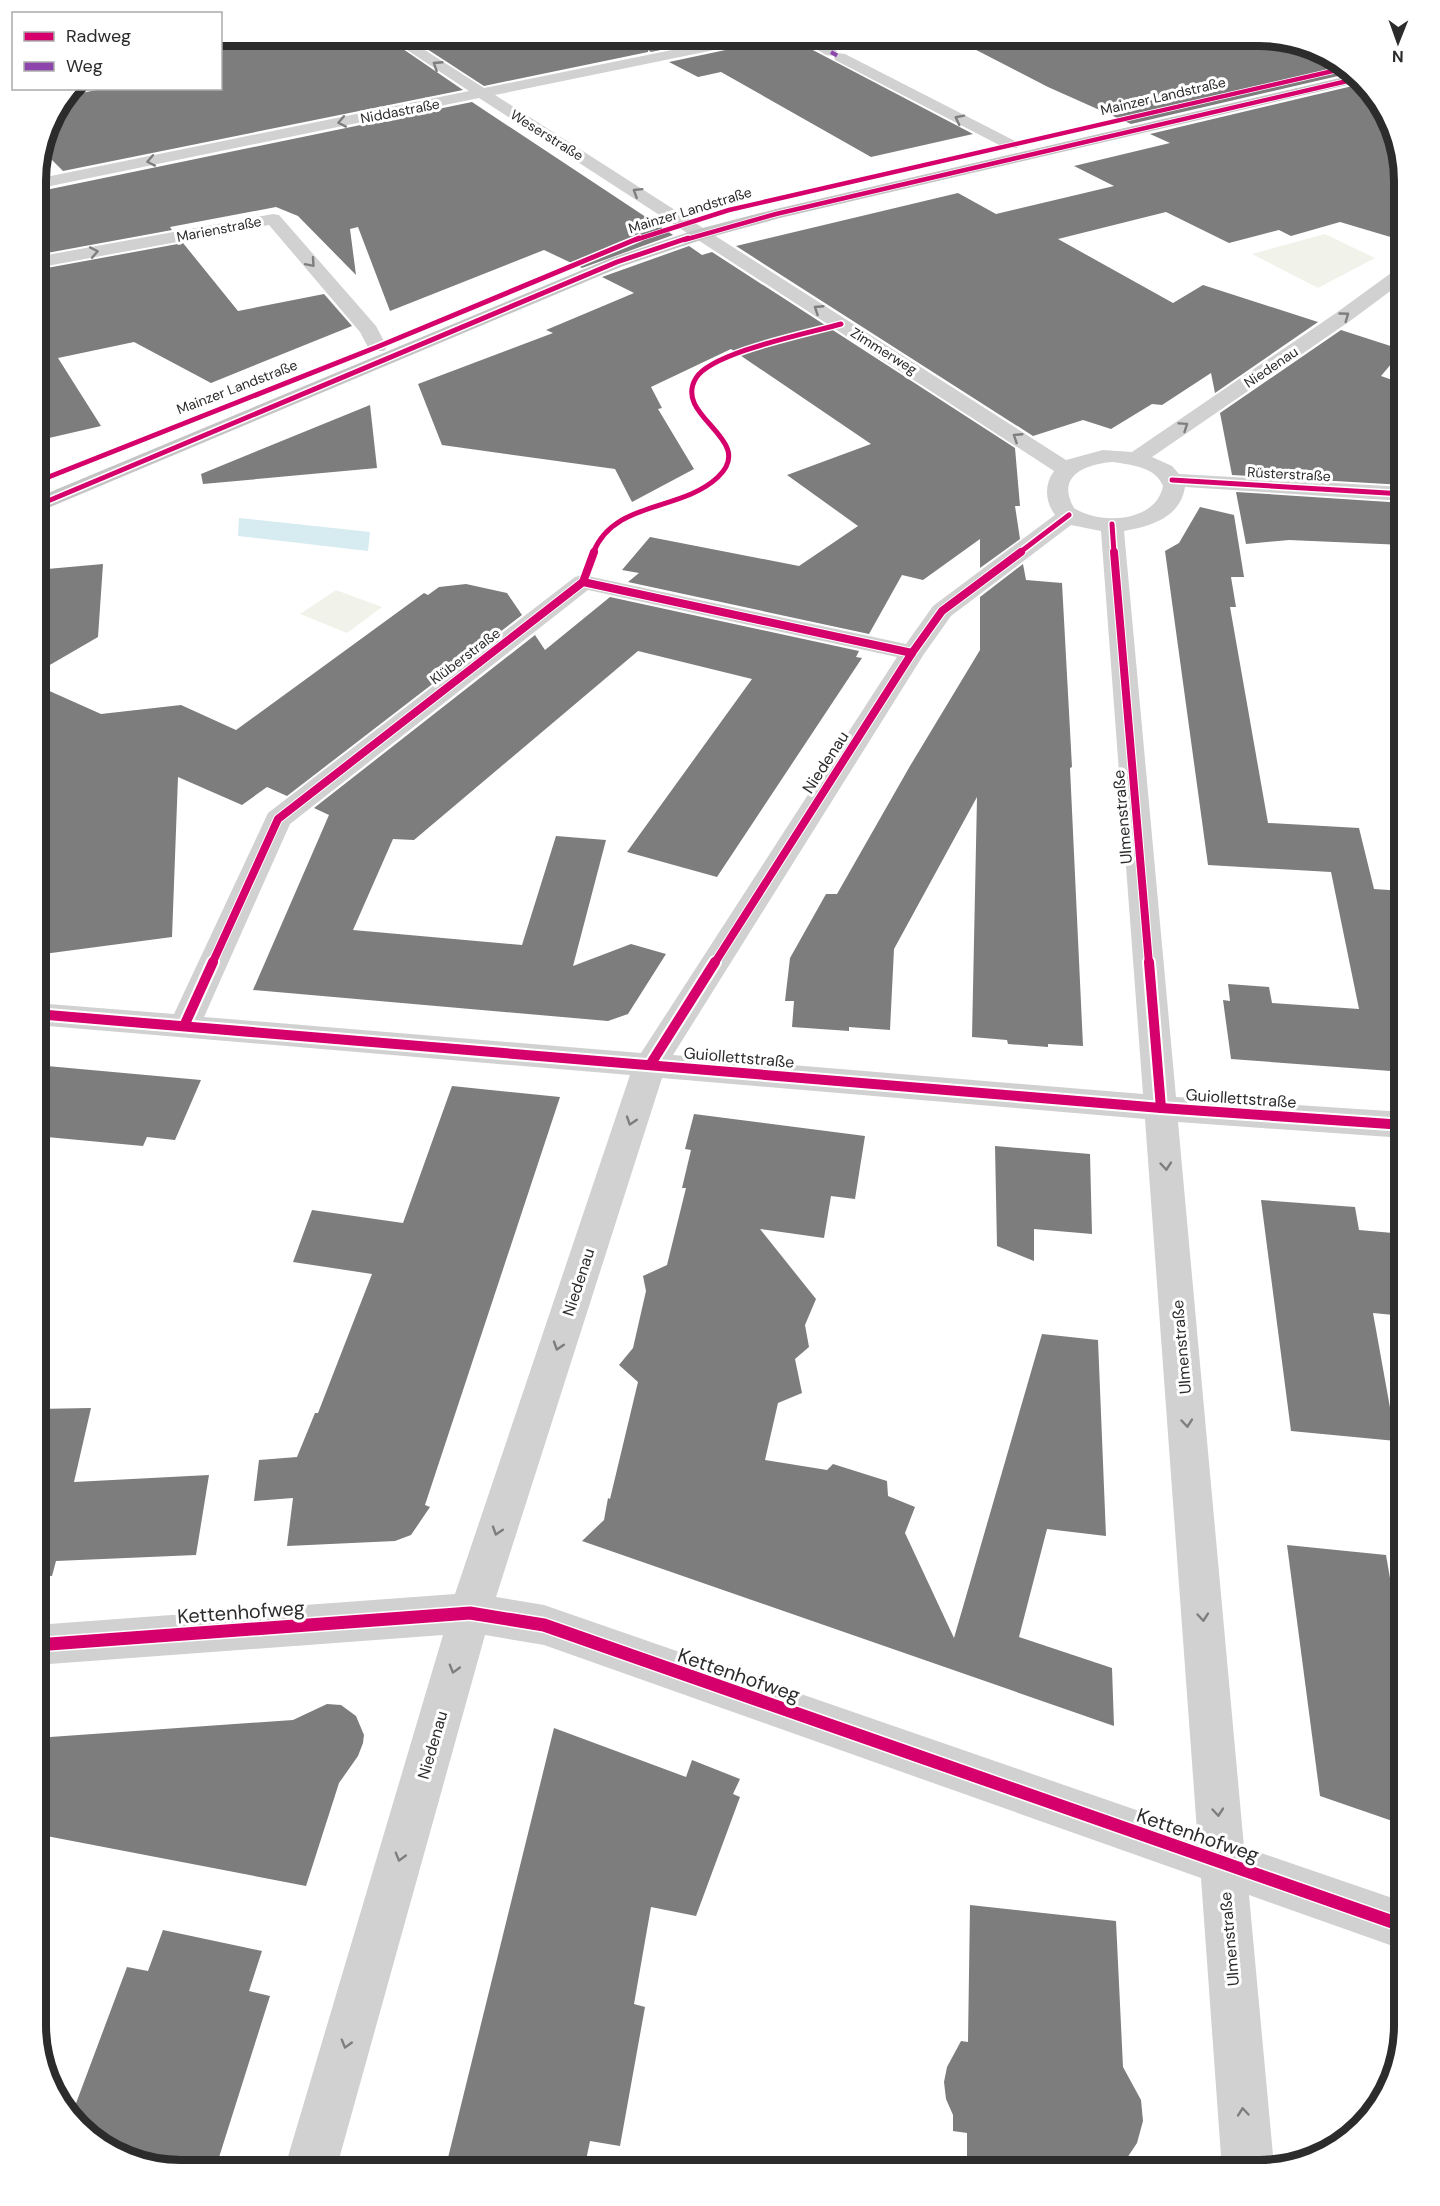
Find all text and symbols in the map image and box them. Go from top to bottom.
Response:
legend [12,12,222,90]
north arrow [1368,12,1428,72]
text: Radweg [66,24,131,48]
text: N [1392,46,1404,67]
text: Weg [66,54,103,78]
one-way arrow [433,61,444,72]
street label: Mainzer Landstraße [1099,73,1227,119]
street label: Niddastraße [359,95,441,127]
street label: Weserstraße [507,105,587,165]
one-way arrow [954,114,965,126]
one-way arrow [337,115,347,128]
one-way arrow [146,154,156,167]
street label: Mainzer Landstraße [626,183,754,237]
one-way arrow [633,188,643,200]
street label: Marienstraße [175,212,263,246]
one-way arrow [88,246,98,259]
one-way arrow [304,256,315,267]
one-way arrow [814,305,825,316]
one-way arrow [1338,312,1349,323]
street label: Zimmerweg [847,323,921,379]
street label: Niedenau [1241,342,1301,392]
street label: Mainzer Landstraße [174,356,300,418]
one-way arrow [1177,422,1188,433]
one-way arrow [1013,433,1024,444]
street label: Rüsterstraße [1247,463,1331,485]
street label: Klüberstraße [426,624,504,688]
street label: Niedenau [798,727,853,797]
street label: Ulmenstraße [1108,769,1137,865]
street label: Guiollettstraße [683,1042,795,1073]
street label: Guiollettstraße [1185,1084,1297,1113]
one-way arrow [626,1115,639,1126]
one-way arrow [1159,1161,1172,1170]
street label: Niedenau [558,1246,599,1319]
street label: Ulmenstraße [1167,1299,1196,1395]
one-way arrow [552,1340,565,1351]
one-way arrow [1180,1419,1193,1428]
one-way arrow [492,1525,504,1536]
street label: Kettenhofweg [176,1595,306,1629]
one-way arrow [1196,1613,1209,1622]
street label: Kettenhofweg [674,1642,804,1708]
one-way arrow [449,1663,461,1674]
street label: Niedenau [413,1709,452,1782]
street label: Kettenhofweg [1133,1802,1263,1868]
one-way arrow [1212,1807,1225,1816]
one-way arrow [395,1851,407,1862]
street label: Ulmenstraße [1215,1891,1244,1987]
one-way arrow [341,2038,353,2049]
one-way arrow [1237,2107,1250,2116]

